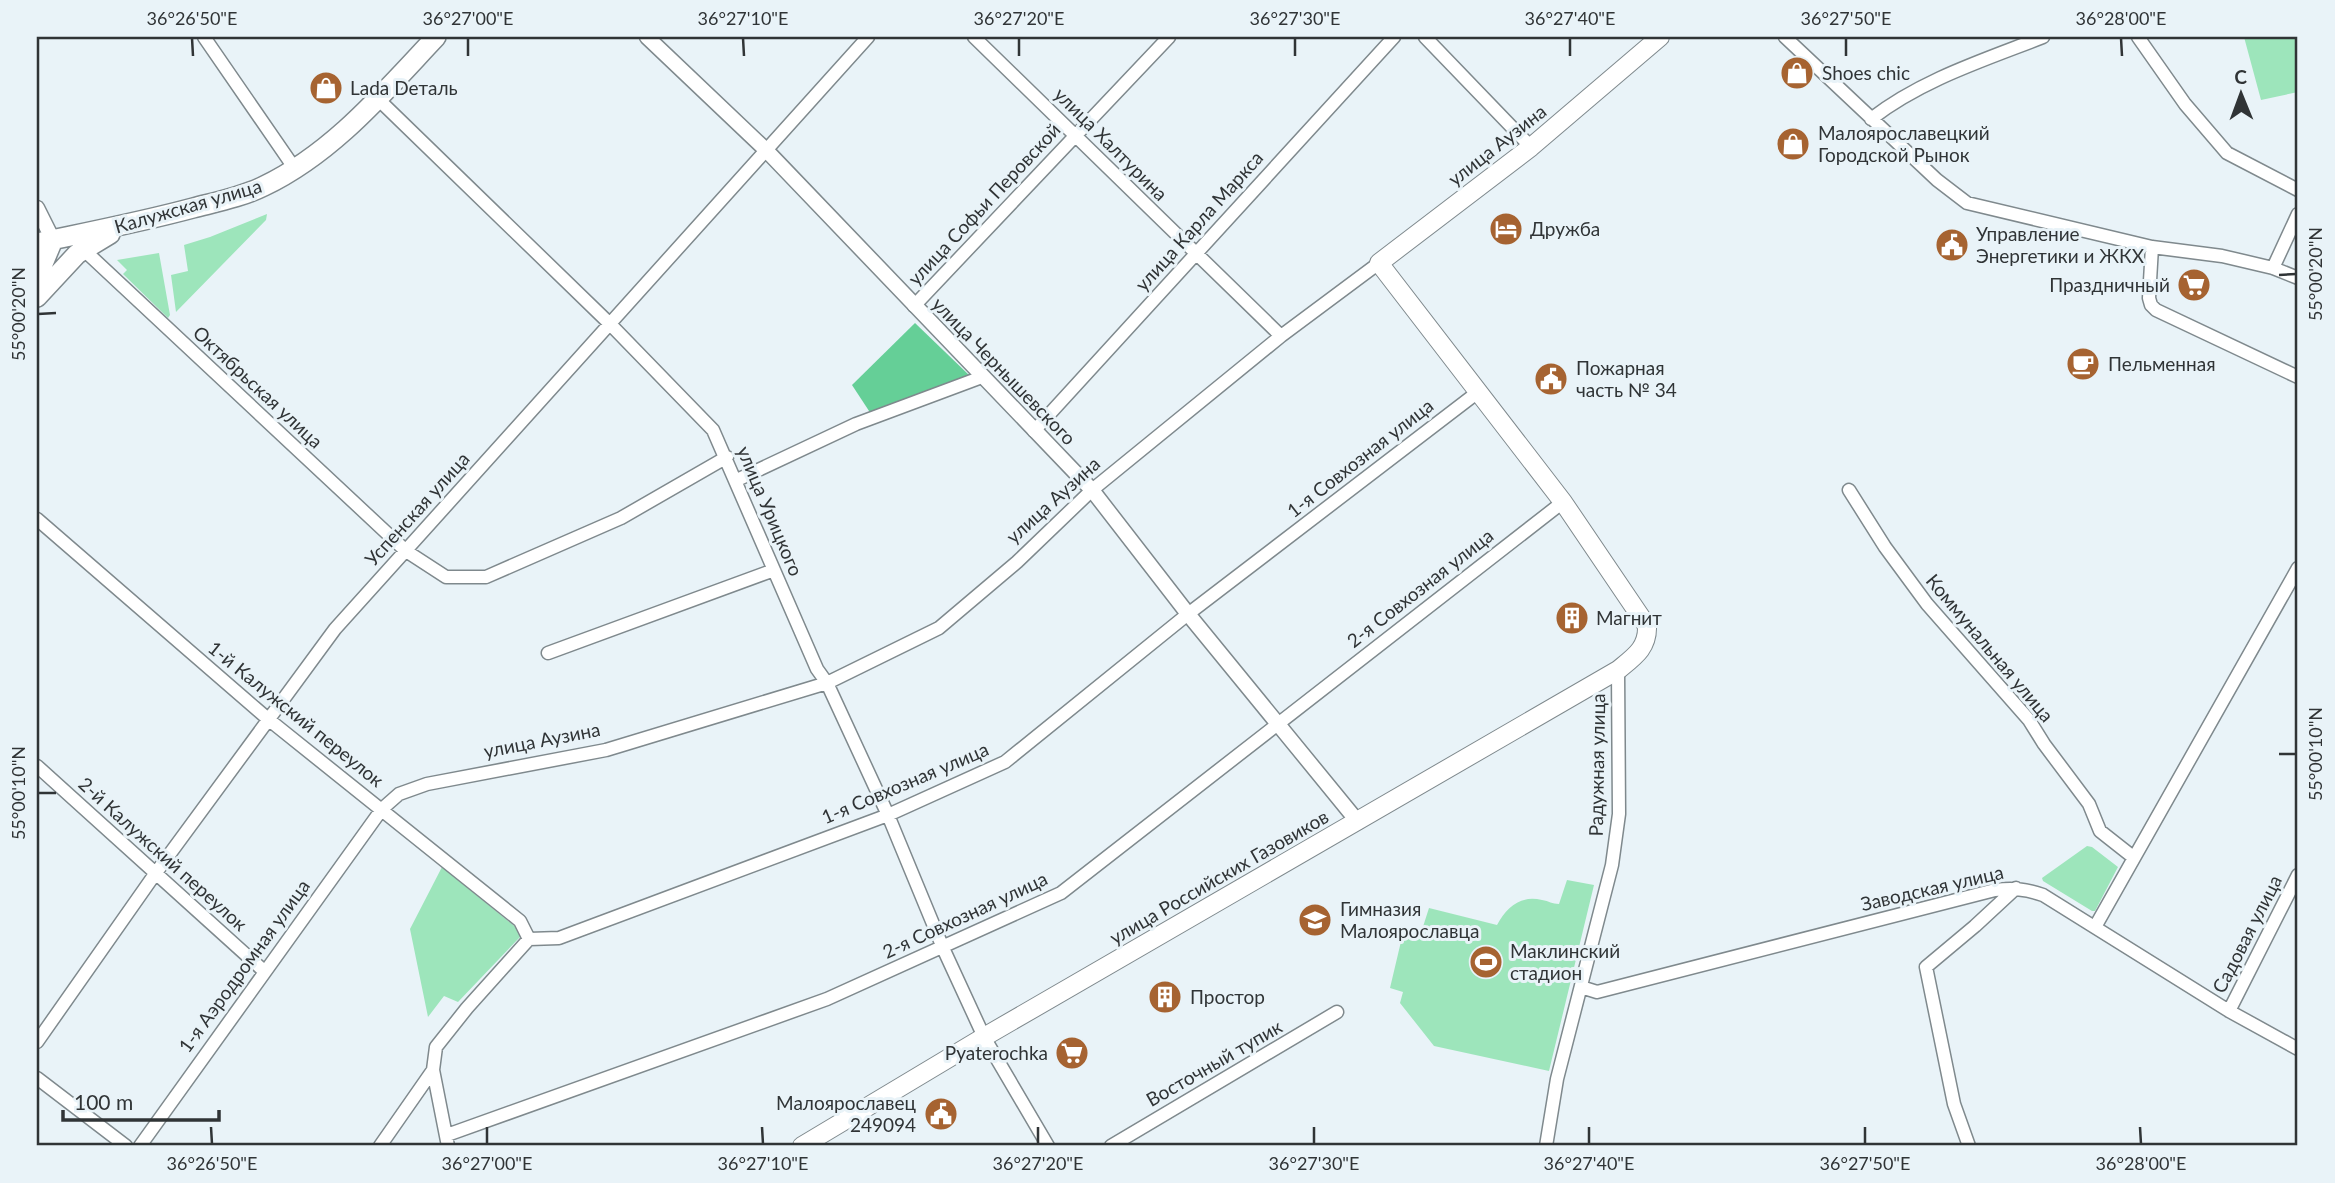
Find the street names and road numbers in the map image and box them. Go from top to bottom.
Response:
street label: улица Халтурина [1050,82,1173,205]
street label: улица Аузина [1443,99,1550,190]
street label: улица Софьи Перовской [903,118,1065,289]
street label: улица Карла Маркса [1130,146,1267,295]
street label: Калужская улица [112,174,264,238]
street label: улица Чернышевского [928,292,1081,449]
street label: Октябрьская улица [189,321,328,453]
street label: 1-я Совхозная улица [1282,393,1437,522]
street label: улица Урицкого [733,442,808,579]
street label: Успенская улица [360,447,474,570]
street label: улица Аузина [1001,452,1104,548]
street label: 2-я Совхозная улица [1342,523,1497,652]
street label: Коммунальная улица [1922,569,2059,726]
street label: 1-й Калужский переулок [204,636,389,792]
street label: Радужная улица [1584,693,1609,837]
street label: улица Аузина [482,717,602,762]
street label: 1-я Совхозная улица [818,737,992,828]
street label: 2-й Калужский переулок [74,772,252,936]
street label: улица Российских Газовиков [1105,804,1332,949]
street label: Заводская улица [1858,860,2006,915]
street label: 2-я Совхозная улица [879,866,1051,963]
street label: Садовая улица [2207,871,2286,997]
street label: 1-я Аэродромная улица [173,875,314,1057]
street label: Восточный тупик [1142,1014,1286,1111]

